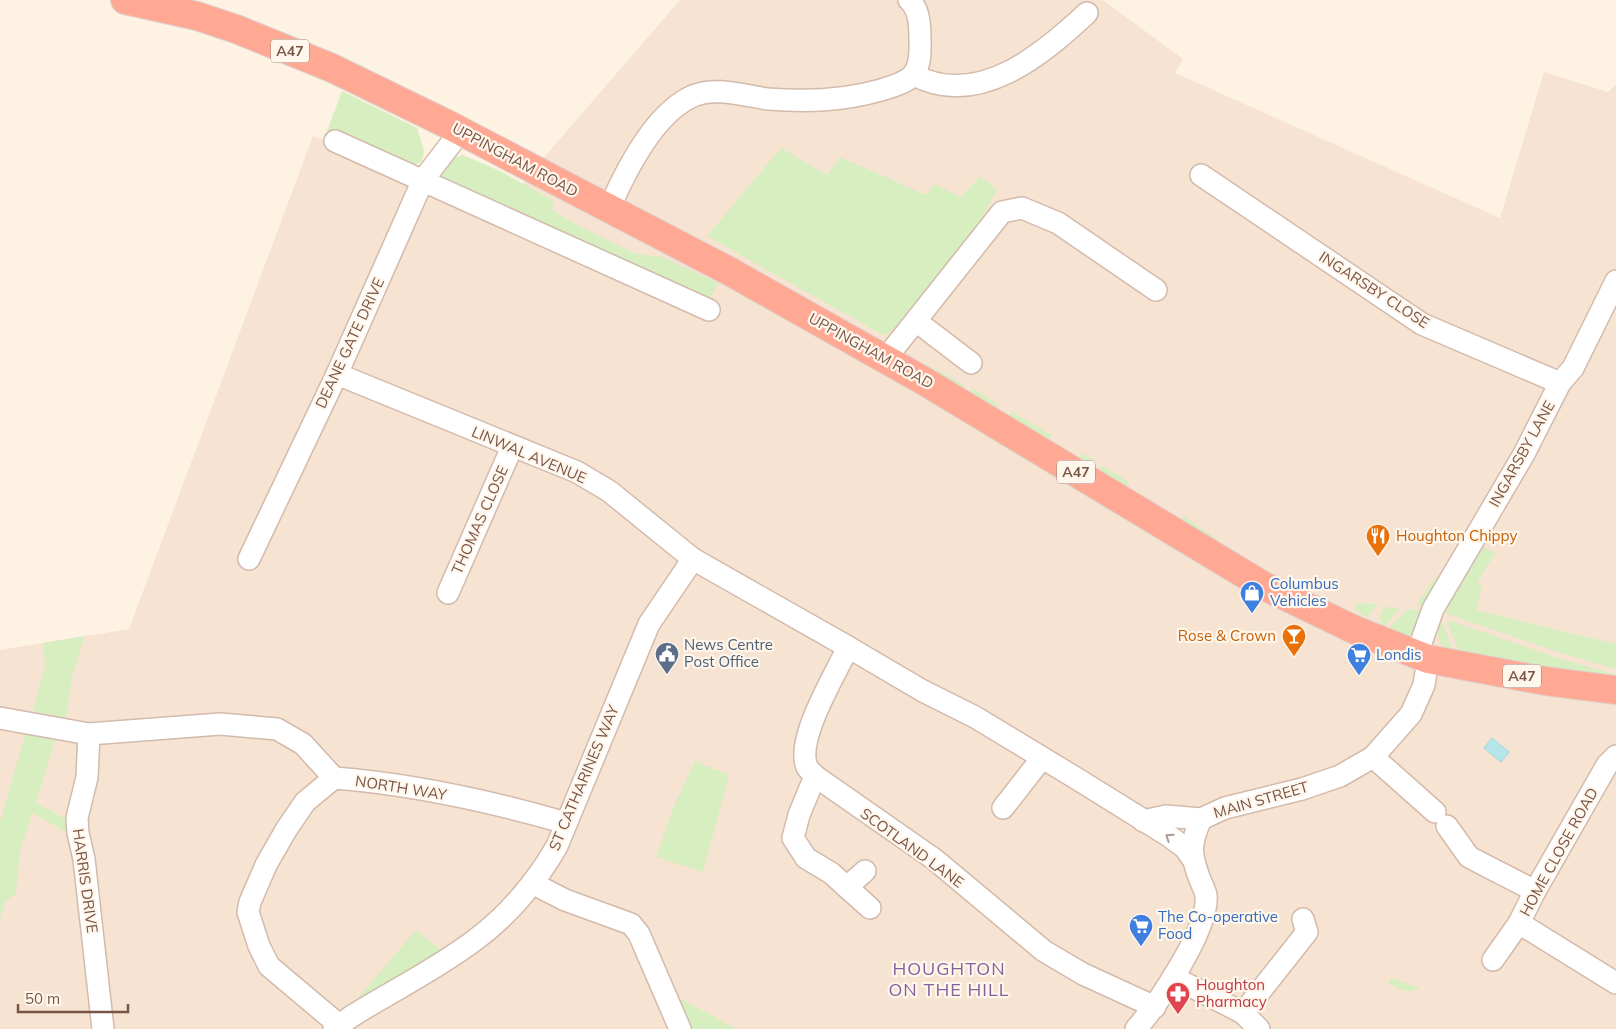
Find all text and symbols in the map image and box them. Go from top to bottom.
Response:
road number: A47 [271,40,309,62]
street label: UPPINGHAM ROAD [449,118,581,201]
street label: INGARSBY CLOSE [1316,247,1433,332]
street label: DEANE GATE DRIVE [311,274,388,411]
street label: UPPINGHAM ROAD [806,308,937,393]
street label: INGARSBY LANE [1484,397,1559,510]
street label: LINWAL AVENUE [469,422,590,487]
road number: A47 [1057,461,1095,484]
street label: THOMAS CLOSE [447,462,512,577]
restaurant icon: Houghton Chippy [1365,523,1391,557]
place label: Houghton Chippy [1396,526,1518,545]
place label: Columbus Vehicles [1270,574,1339,610]
shop icon: Columbus Vehicles [1239,580,1265,614]
bar icon: Rose & Crown [1281,623,1307,657]
place label: Rose & Crown [1178,626,1276,645]
place label: News Centre Post Office [684,635,773,671]
public building icon: News Centre Post Office [654,641,680,675]
supermarket icon: Londis [1346,642,1372,676]
place label: Londis [1376,645,1421,664]
road number: A47 [1503,664,1541,688]
street label: ST CATHARINES WAY [544,701,623,853]
street label: NORTH WAY [354,771,449,804]
street label: MAIN STREET [1211,777,1311,822]
street label: HOME CLOSE ROAD [1515,784,1602,919]
street label: SCOTLAND LANE [857,804,968,892]
street label: HARRIS DRIVE [69,828,102,935]
one-way arrow [1165,834,1175,843]
place label: The Co-operative Food [1158,907,1278,943]
supermarket icon: The Co-operative Food [1128,913,1154,947]
district label: HOUGHTON ON THE HILL [888,957,1010,1001]
place label: Houghton Pharmacy [1196,975,1267,1011]
pharmacy icon: Houghton Pharmacy [1165,981,1191,1015]
scale bar [18,982,128,1014]
text: 50 m [25,989,60,1008]

